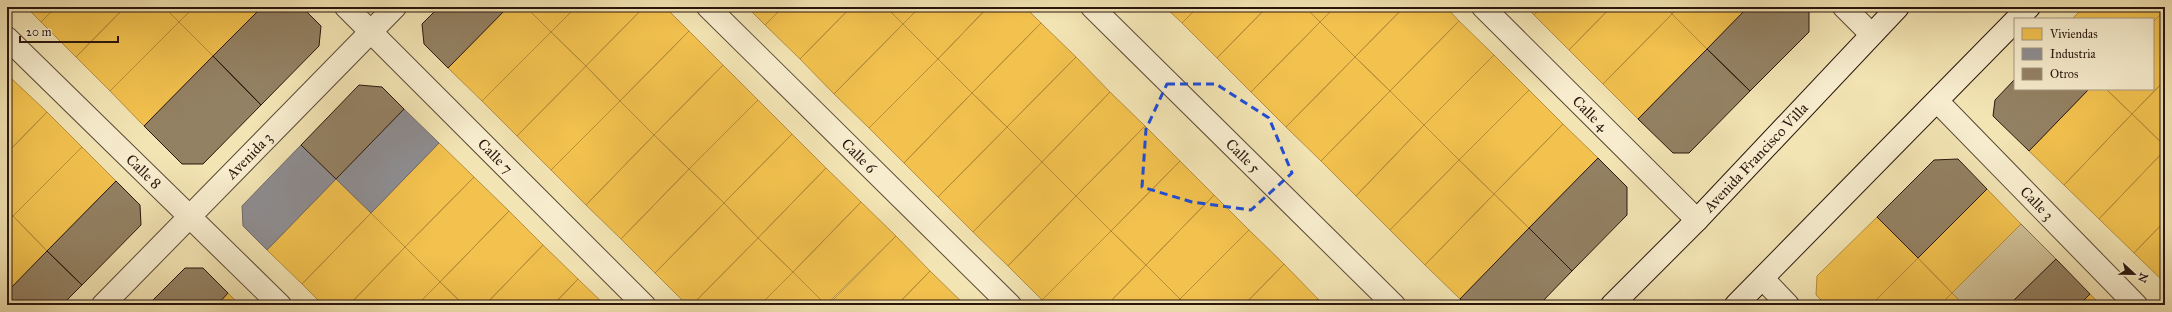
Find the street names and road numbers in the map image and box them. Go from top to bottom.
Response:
street label: Calle 4 [1569,92,1612,135]
street label: Avenida Francisco Villa [1699,99,1812,217]
street label: Avenida 3 [222,129,276,183]
street label: Calle 7 [474,135,516,177]
street label: Calle 6 [838,135,881,178]
street label: Calle 5 [1222,135,1264,177]
street label: Calle 8 [122,150,165,193]
street label: Calle 3 [2016,183,2057,224]

